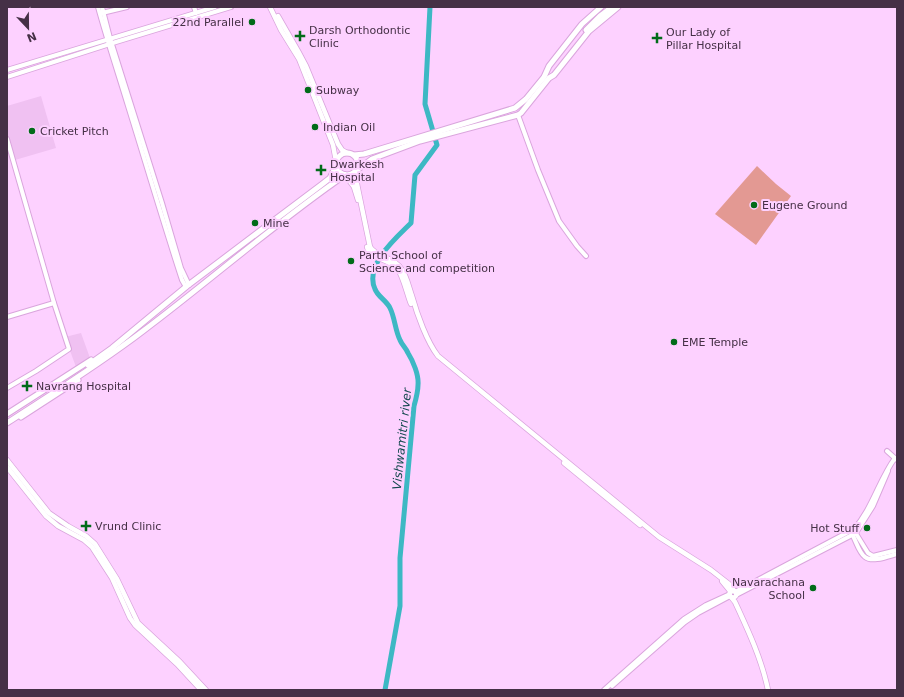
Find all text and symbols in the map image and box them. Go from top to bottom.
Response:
north arrow [8,8,48,48]
place label: 22nd Parallel [172,16,244,29]
marker: 22nd Parallel [247,17,257,27]
place label: Darsh Orthodontic Clinic [309,24,410,50]
place label: Our Lady of Pillar Hospital [666,26,741,52]
text: N [25,29,38,45]
marker: Darsh Orthodontic Clinic [294,30,306,42]
marker: Our Lady of Pillar Hospital [651,32,663,44]
place label: Subway [316,84,360,97]
marker: Subway [303,85,313,95]
place label: Indian Oil [323,121,375,134]
marker: Indian Oil [310,122,320,132]
place label: Cricket Pitch [40,125,109,138]
marker: Cricket Pitch [27,126,37,136]
place label: Dwarkesh Hospital [330,158,384,184]
marker: Dwarkesh Hospital [315,164,327,176]
place label: Eugene Ground [762,199,847,212]
marker: Eugene Ground [749,200,759,210]
place label: Mine [263,217,290,230]
marker: Mine [250,218,260,228]
place label: Parth School of Science and competition [359,249,495,275]
marker: Parth School of Science and competition [346,256,356,266]
place label: EME Temple [682,336,748,349]
marker: EME Temple [669,337,679,347]
marker: Navrang Hospital [21,380,33,392]
place label: Navrang Hospital [36,380,131,393]
water label: Vishwamitri river [390,386,414,490]
marker: Vrund Clinic [80,520,92,532]
place label: Vrund Clinic [95,520,161,533]
place label: Hot Stuff [810,522,859,535]
marker: Hot Stuff [862,523,872,533]
place label: Navarachana School [732,576,805,602]
marker: Navarachana School [808,583,818,593]

